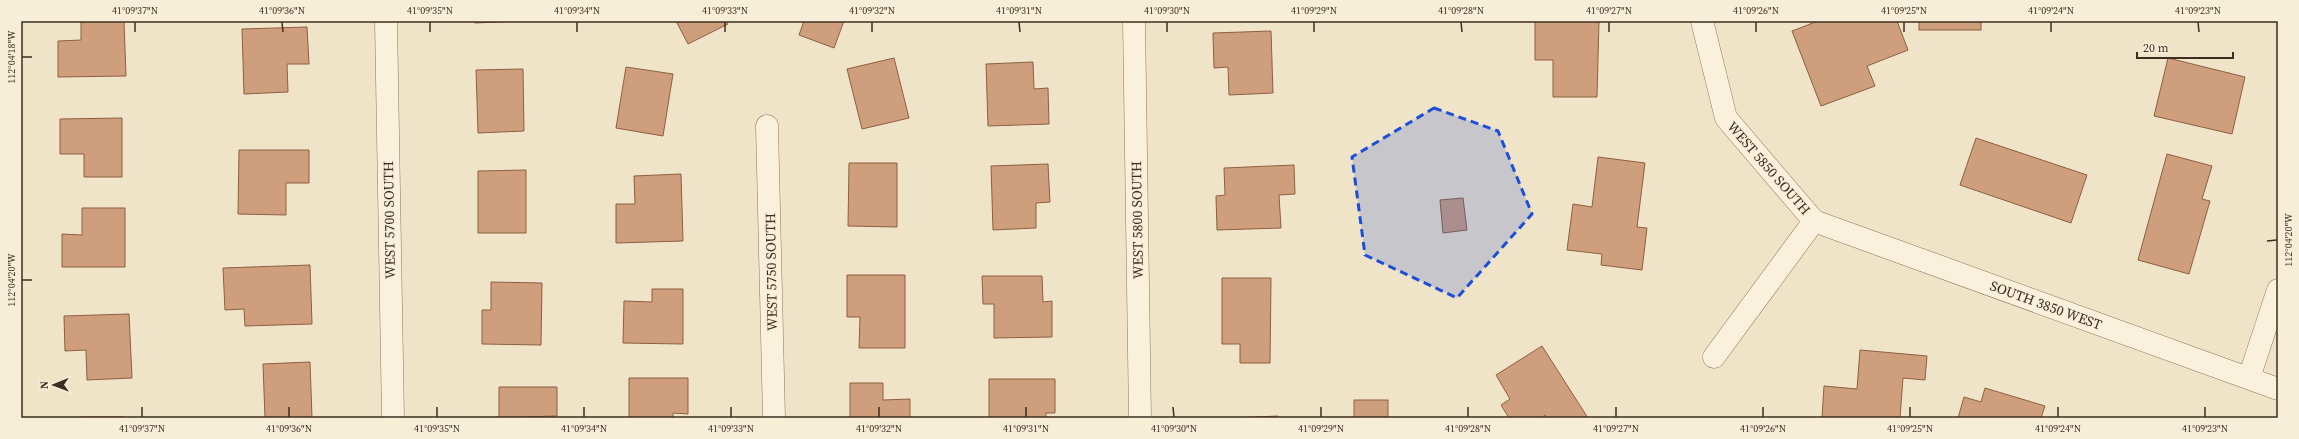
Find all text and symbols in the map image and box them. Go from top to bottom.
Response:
text: 41°09'37"N [112,4,158,17]
text: 41°09'36"N [259,4,305,17]
text: 41°09'35"N [407,4,453,17]
text: 41°09'34"N [554,4,600,17]
text: 41°09'33"N [702,4,748,17]
text: 41°09'32"N [849,4,895,17]
text: 41°09'31"N [996,4,1042,17]
text: 41°09'30"N [1144,4,1190,17]
text: 41°09'29"N [1291,4,1337,17]
text: 41°09'28"N [1438,4,1484,17]
text: 41°09'27"N [1586,4,1632,17]
text: 41°09'26"N [1733,4,1779,17]
text: 41°09'25"N [1881,4,1927,17]
text: 41°09'24"N [2028,4,2074,17]
text: 41°09'23"N [2175,4,2221,17]
text: 112°04'18"W [5,30,18,84]
scale bar [2137,34,2233,60]
text: 20 m [2143,40,2169,56]
street label: WEST 5850 SOUTH [1723,117,1815,219]
street label: WEST 5700 SOUTH [378,161,400,279]
street label: WEST 5800 SOUTH [1126,161,1148,279]
street label: WEST 5750 SOUTH [760,213,782,331]
text: 112°04'20"W [2282,213,2295,267]
text: 112°04'20"W [5,253,18,307]
street label: SOUTH 3850 WEST [1987,275,2105,335]
north arrow [34,365,74,405]
text: N [37,381,52,389]
text: 41°09'37"N [119,422,165,435]
text: 41°09'36"N [266,422,312,435]
text: 41°09'35"N [414,422,460,435]
text: 41°09'34"N [561,422,607,435]
text: 41°09'33"N [708,422,754,435]
text: 41°09'32"N [856,422,902,435]
text: 41°09'31"N [1003,422,1049,435]
text: 41°09'30"N [1151,422,1197,435]
text: 41°09'29"N [1298,422,1344,435]
text: 41°09'28"N [1445,422,1491,435]
text: 41°09'27"N [1593,422,1639,435]
text: 41°09'26"N [1740,422,1786,435]
text: 41°09'25"N [1887,422,1933,435]
text: 41°09'24"N [2035,422,2081,435]
text: 41°09'23"N [2182,422,2228,435]

